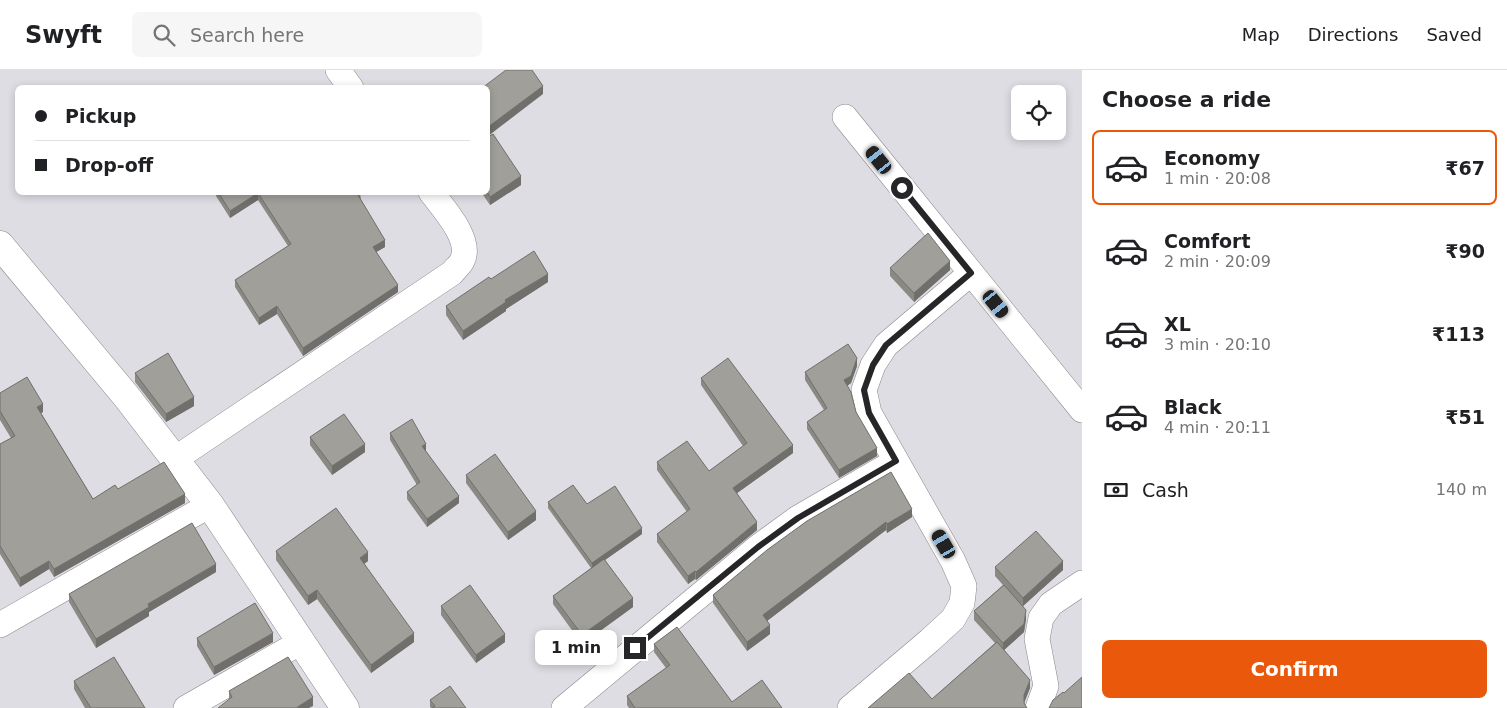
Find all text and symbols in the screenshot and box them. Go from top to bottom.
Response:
search box [132,12,482,57]
text: Swyft [25,21,102,49]
icon: search [150,21,178,49]
text: Search here [190,24,304,46]
text: Map [1242,24,1280,45]
text: Directions [1308,24,1398,45]
text: Saved [1426,24,1482,45]
map controls [1011,85,1066,140]
button: locate [1011,85,1066,140]
text: Choose a ride [1102,87,1271,112]
text: Pickup [65,105,136,127]
car [863,144,894,176]
icon: car [1104,145,1149,190]
text: Economy [1164,147,1260,169]
text: Drop-off [65,154,153,176]
text: ₹67 [1445,157,1485,179]
text: 1 min · 20:08 [1164,169,1271,188]
route start [891,177,913,199]
icon: car [1104,228,1149,273]
text: Comfort [1164,230,1251,252]
text: ₹90 [1445,240,1485,262]
text: 2 min · 20:09 [1164,252,1271,271]
car [980,288,1011,320]
icon: car [1104,311,1149,356]
text: XL [1164,313,1191,335]
text: ₹113 [1432,323,1485,345]
text: 3 min · 20:10 [1164,335,1271,354]
icon: car [1104,394,1149,439]
text: Black [1164,396,1222,418]
text: ₹51 [1445,406,1485,428]
text: 4 min · 20:11 [1164,418,1271,437]
icon: cash [1102,476,1130,504]
text: Cash [1142,479,1189,501]
text: 140 m [1436,480,1487,499]
car [930,527,957,561]
callout: 1 min [535,630,618,666]
route end [624,637,646,659]
text: 1 min [551,638,601,657]
button: Confirm [1102,640,1487,698]

